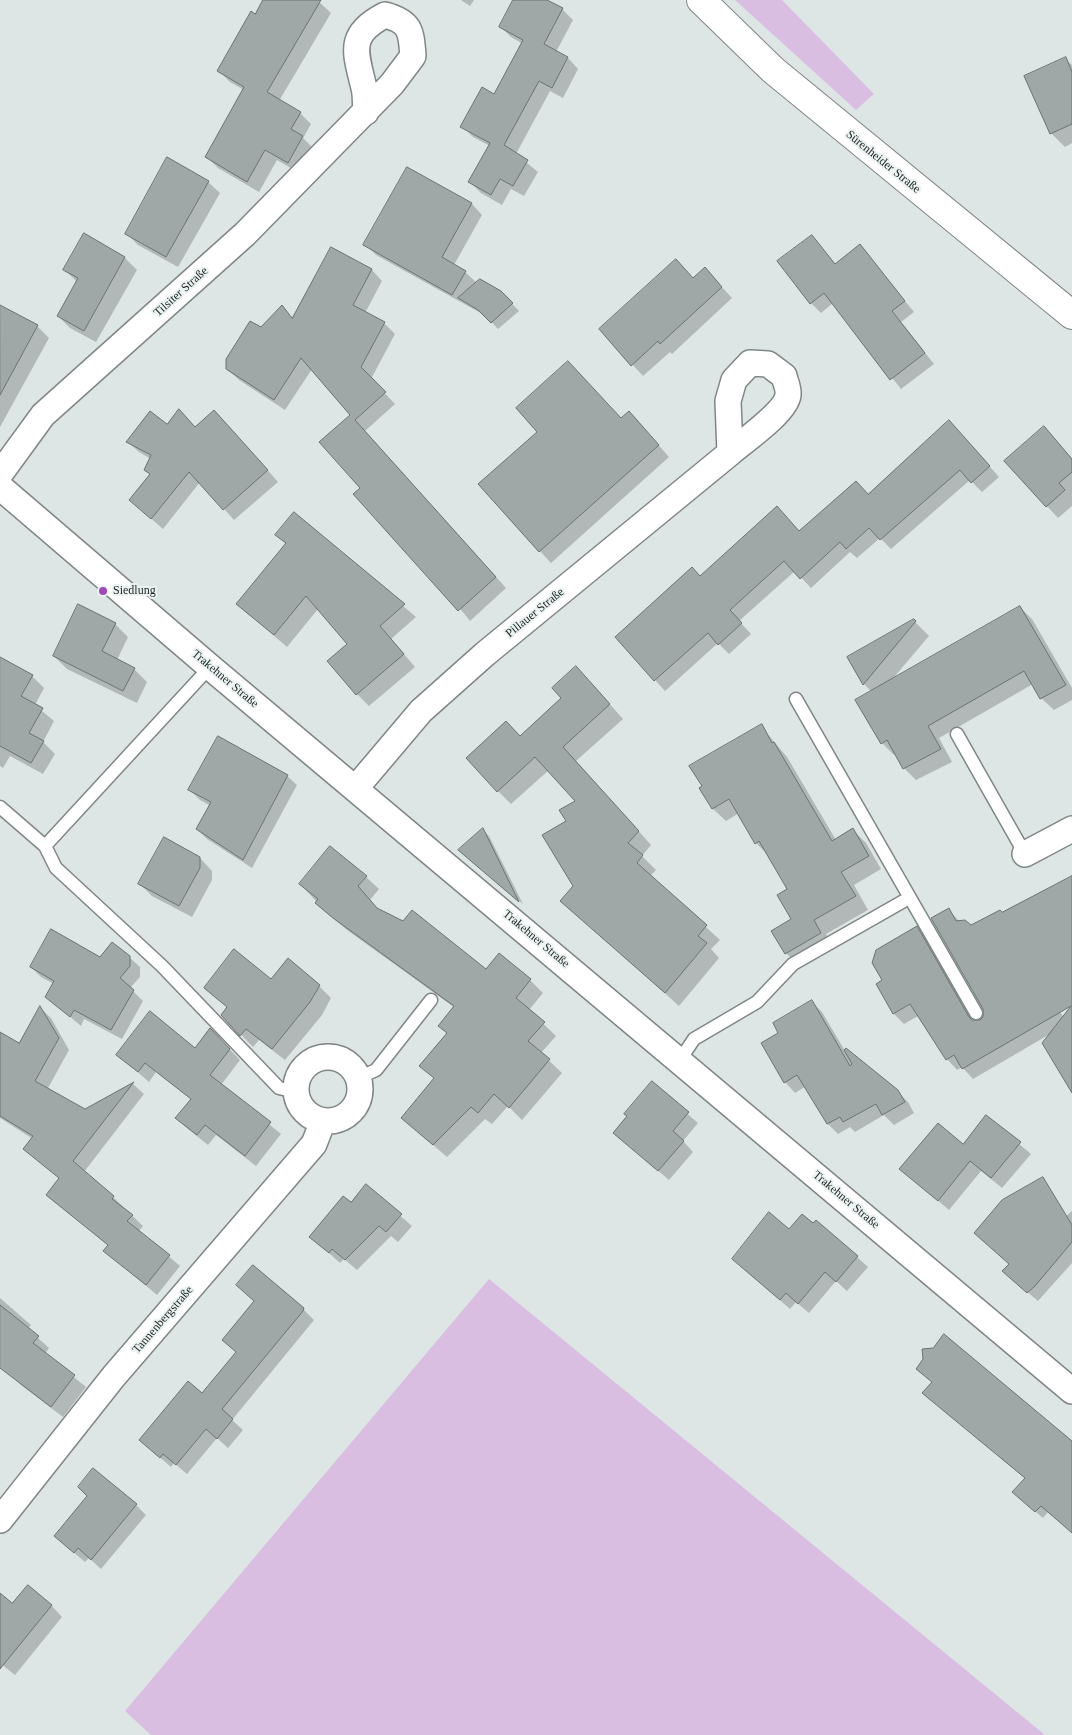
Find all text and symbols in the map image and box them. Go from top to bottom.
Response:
street label: Sürenheider Straße [843,128,923,196]
street label: Tilsiter Straße [151,264,211,320]
place label: Siedlung [113,584,156,598]
marker: Siedlung [97,585,109,597]
street label: Pillauer Straße [503,585,567,641]
street label: Trakehner Straße [189,647,261,711]
street label: Trakehner Straße [500,907,572,971]
street label: Trakehner Straße [810,1168,882,1232]
street label: Tannenbergstraße [130,1283,196,1357]

